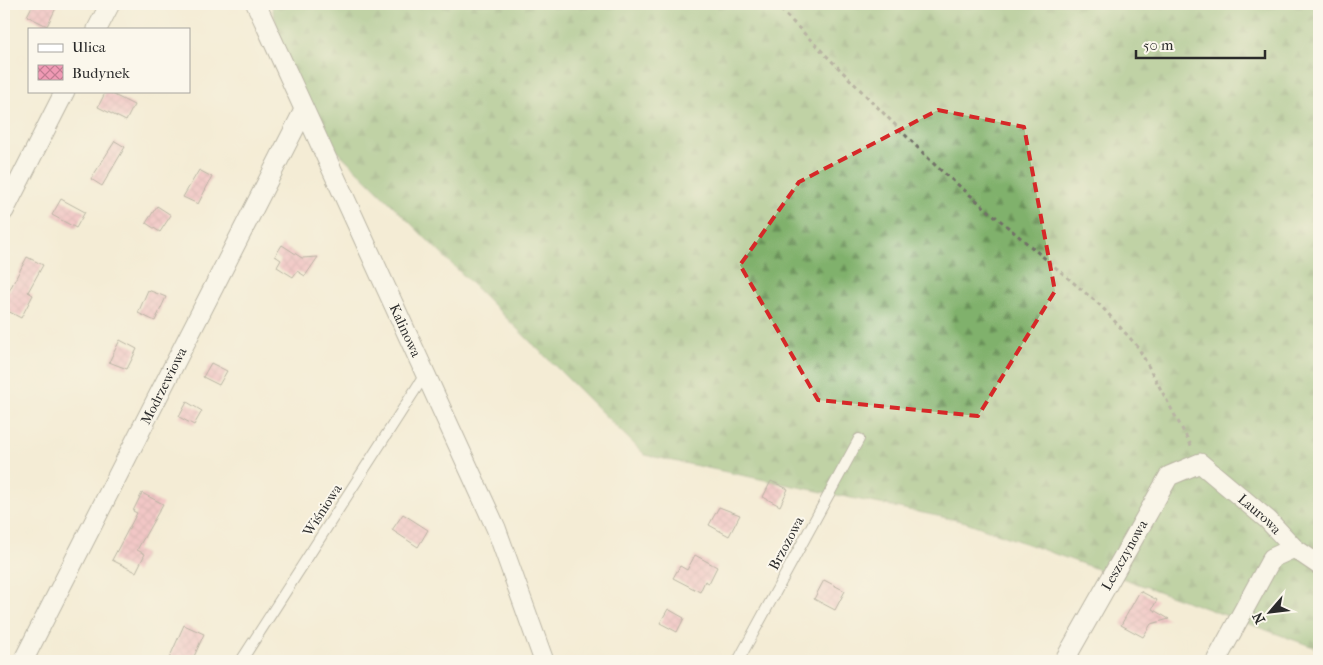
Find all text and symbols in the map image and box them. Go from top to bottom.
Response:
legend [28,28,190,92]
scale bar [1136,28,1264,60]
text: 50 m [1143,36,1174,54]
text: Ulica [72,38,107,56]
text: Budynek [72,64,130,82]
street label: Kalinowa [386,301,425,360]
street label: Modrzewiowa [137,344,191,427]
street label: Wiśniowa [299,481,346,540]
street label: Laurowa [1234,491,1285,538]
street label: Brzozowa [765,513,808,573]
street label: Leszczynowa [1098,516,1152,593]
north arrow [1246,588,1296,638]
text: N [1249,609,1269,627]

